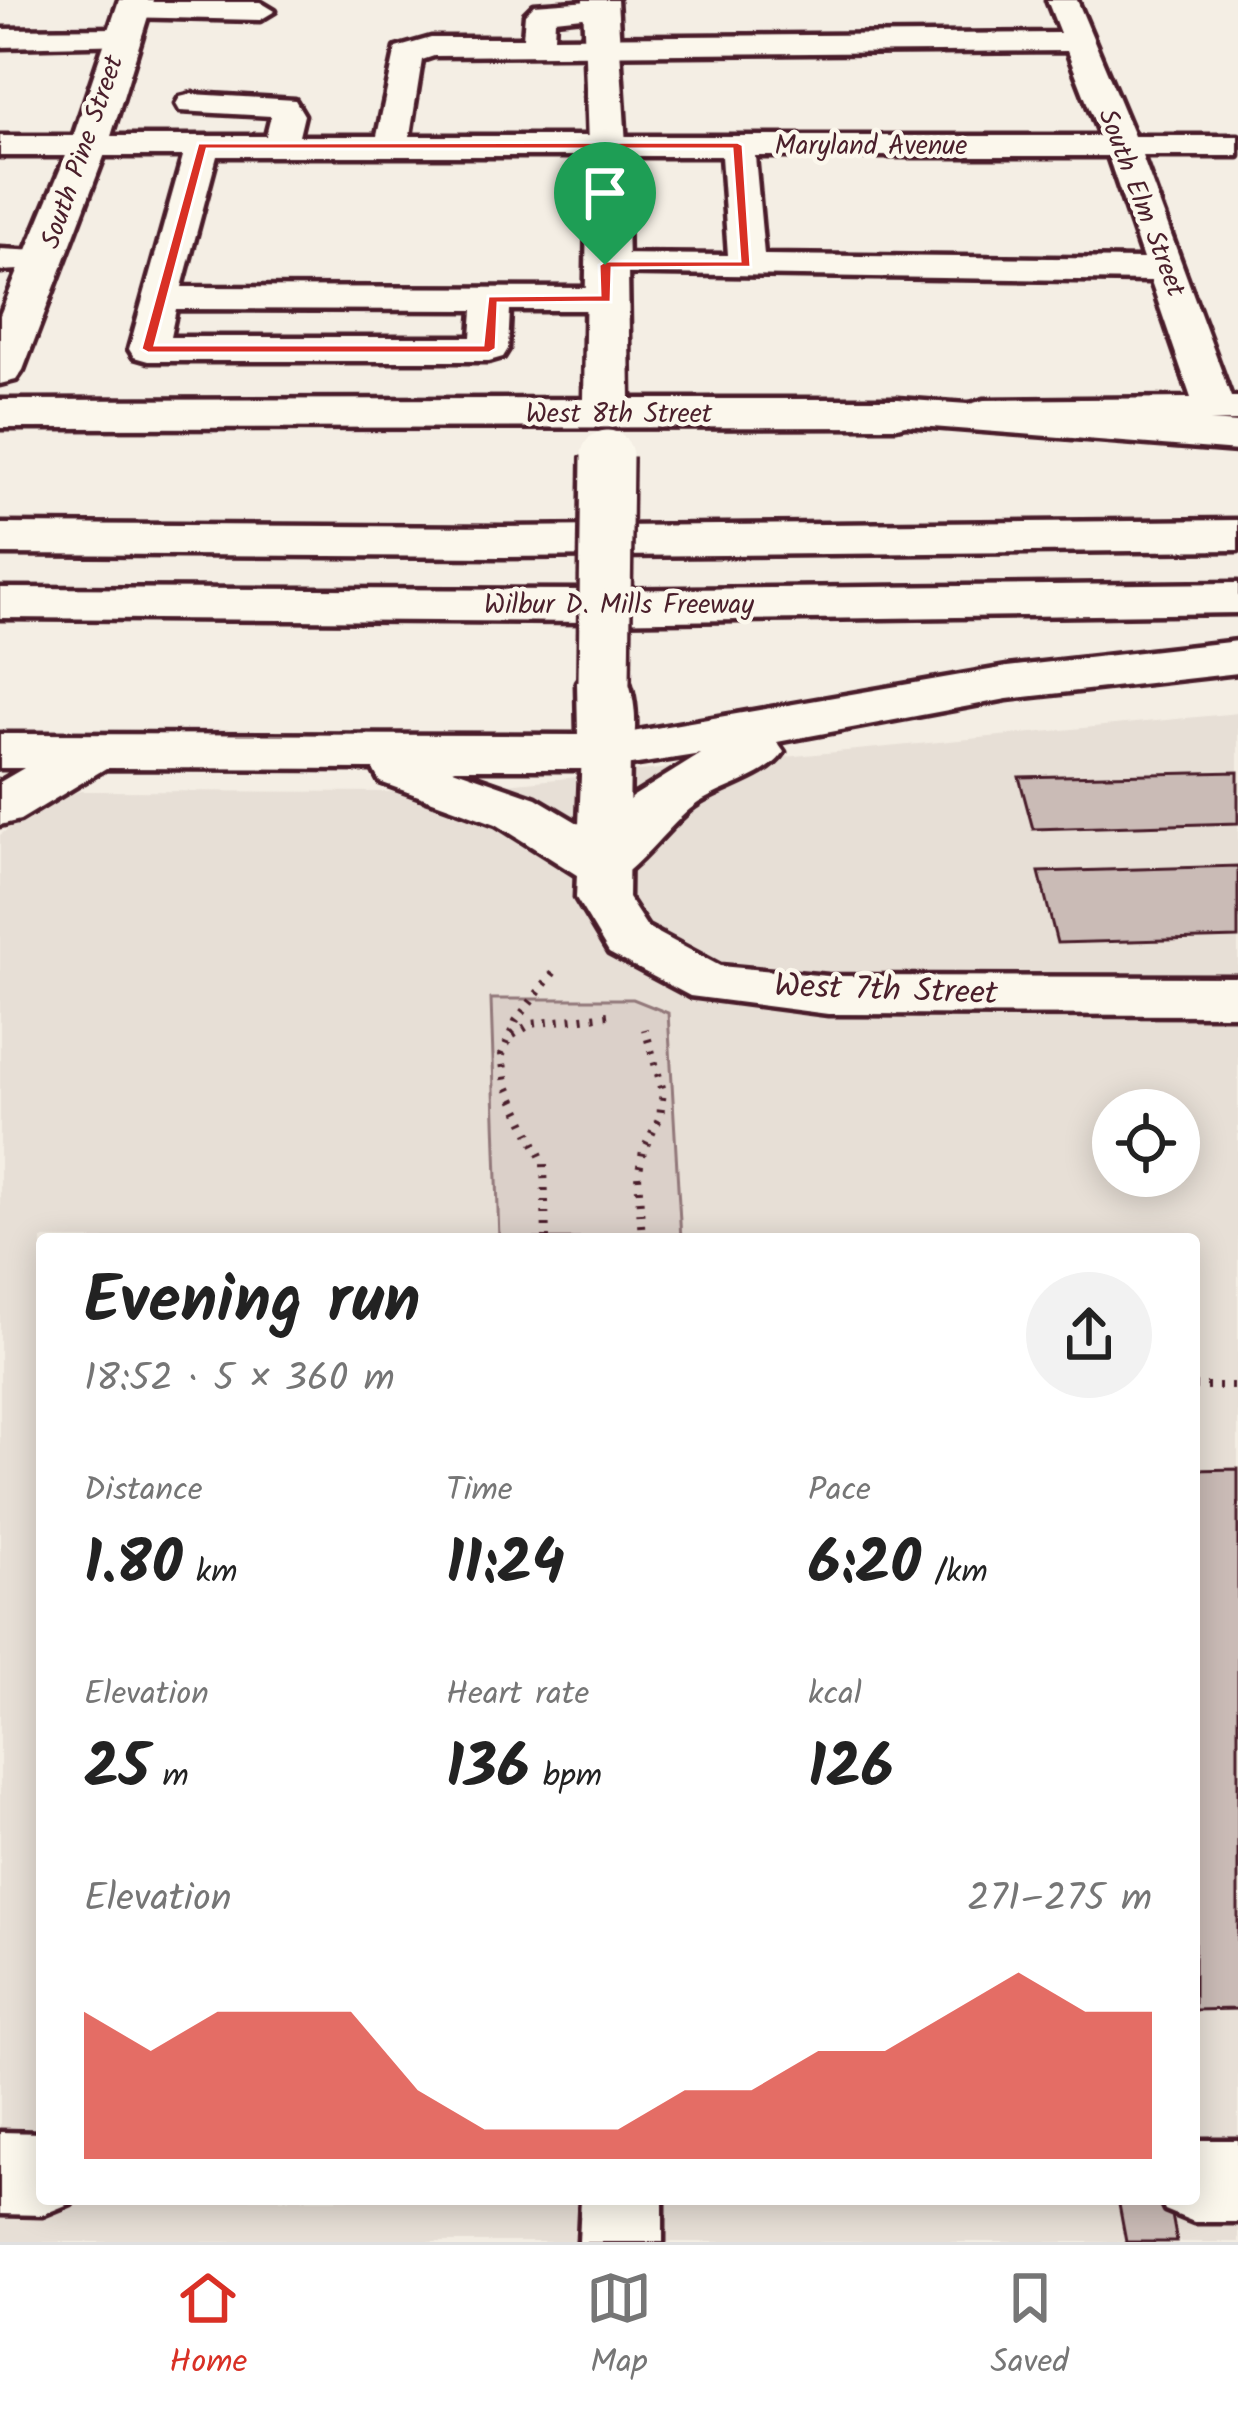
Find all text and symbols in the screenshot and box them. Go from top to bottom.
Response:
street label: South Pine Street [30,49,136,255]
street label: South Elm Street [1085,103,1197,304]
street label: Maryland Avenue [774,125,968,168]
pin [554,142,656,265]
icon: arrive [572,160,638,226]
street label: West 8th Street [526,393,713,436]
street label: Wilbur D. Mills Freeway [484,584,754,627]
street label: West 7th Street [773,961,1000,1021]
map controls [1092,1089,1200,1197]
button: locate [1092,1089,1200,1197]
text: Evening run [84,1251,420,1356]
button: share [1026,1272,1152,1398]
text: 18:52 · 5 × 360 m [84,1349,395,1411]
text: Distance [84,1465,203,1518]
text: Time [446,1465,513,1518]
text: Pace [808,1465,871,1518]
text: 1.80 [84,1518,183,1614]
text: 11:24 [446,1518,565,1614]
text: 6:20 [808,1518,921,1614]
text: km [183,1547,238,1600]
text: /km [921,1547,988,1600]
text: Elevation [84,1669,209,1722]
text: Heart rate [446,1669,589,1722]
text: kcal [808,1669,862,1722]
text: 25 [84,1722,149,1818]
text: 136 [446,1722,529,1818]
text: 126 [808,1722,894,1818]
text: m [149,1751,189,1804]
text: bpm [529,1751,602,1804]
text: Elevation [84,1869,232,1931]
text: 271–275 m [967,1869,1152,1931]
tab: Home [169,2265,247,2390]
tab: Map [586,2265,652,2390]
tab: Saved [990,2265,1069,2390]

